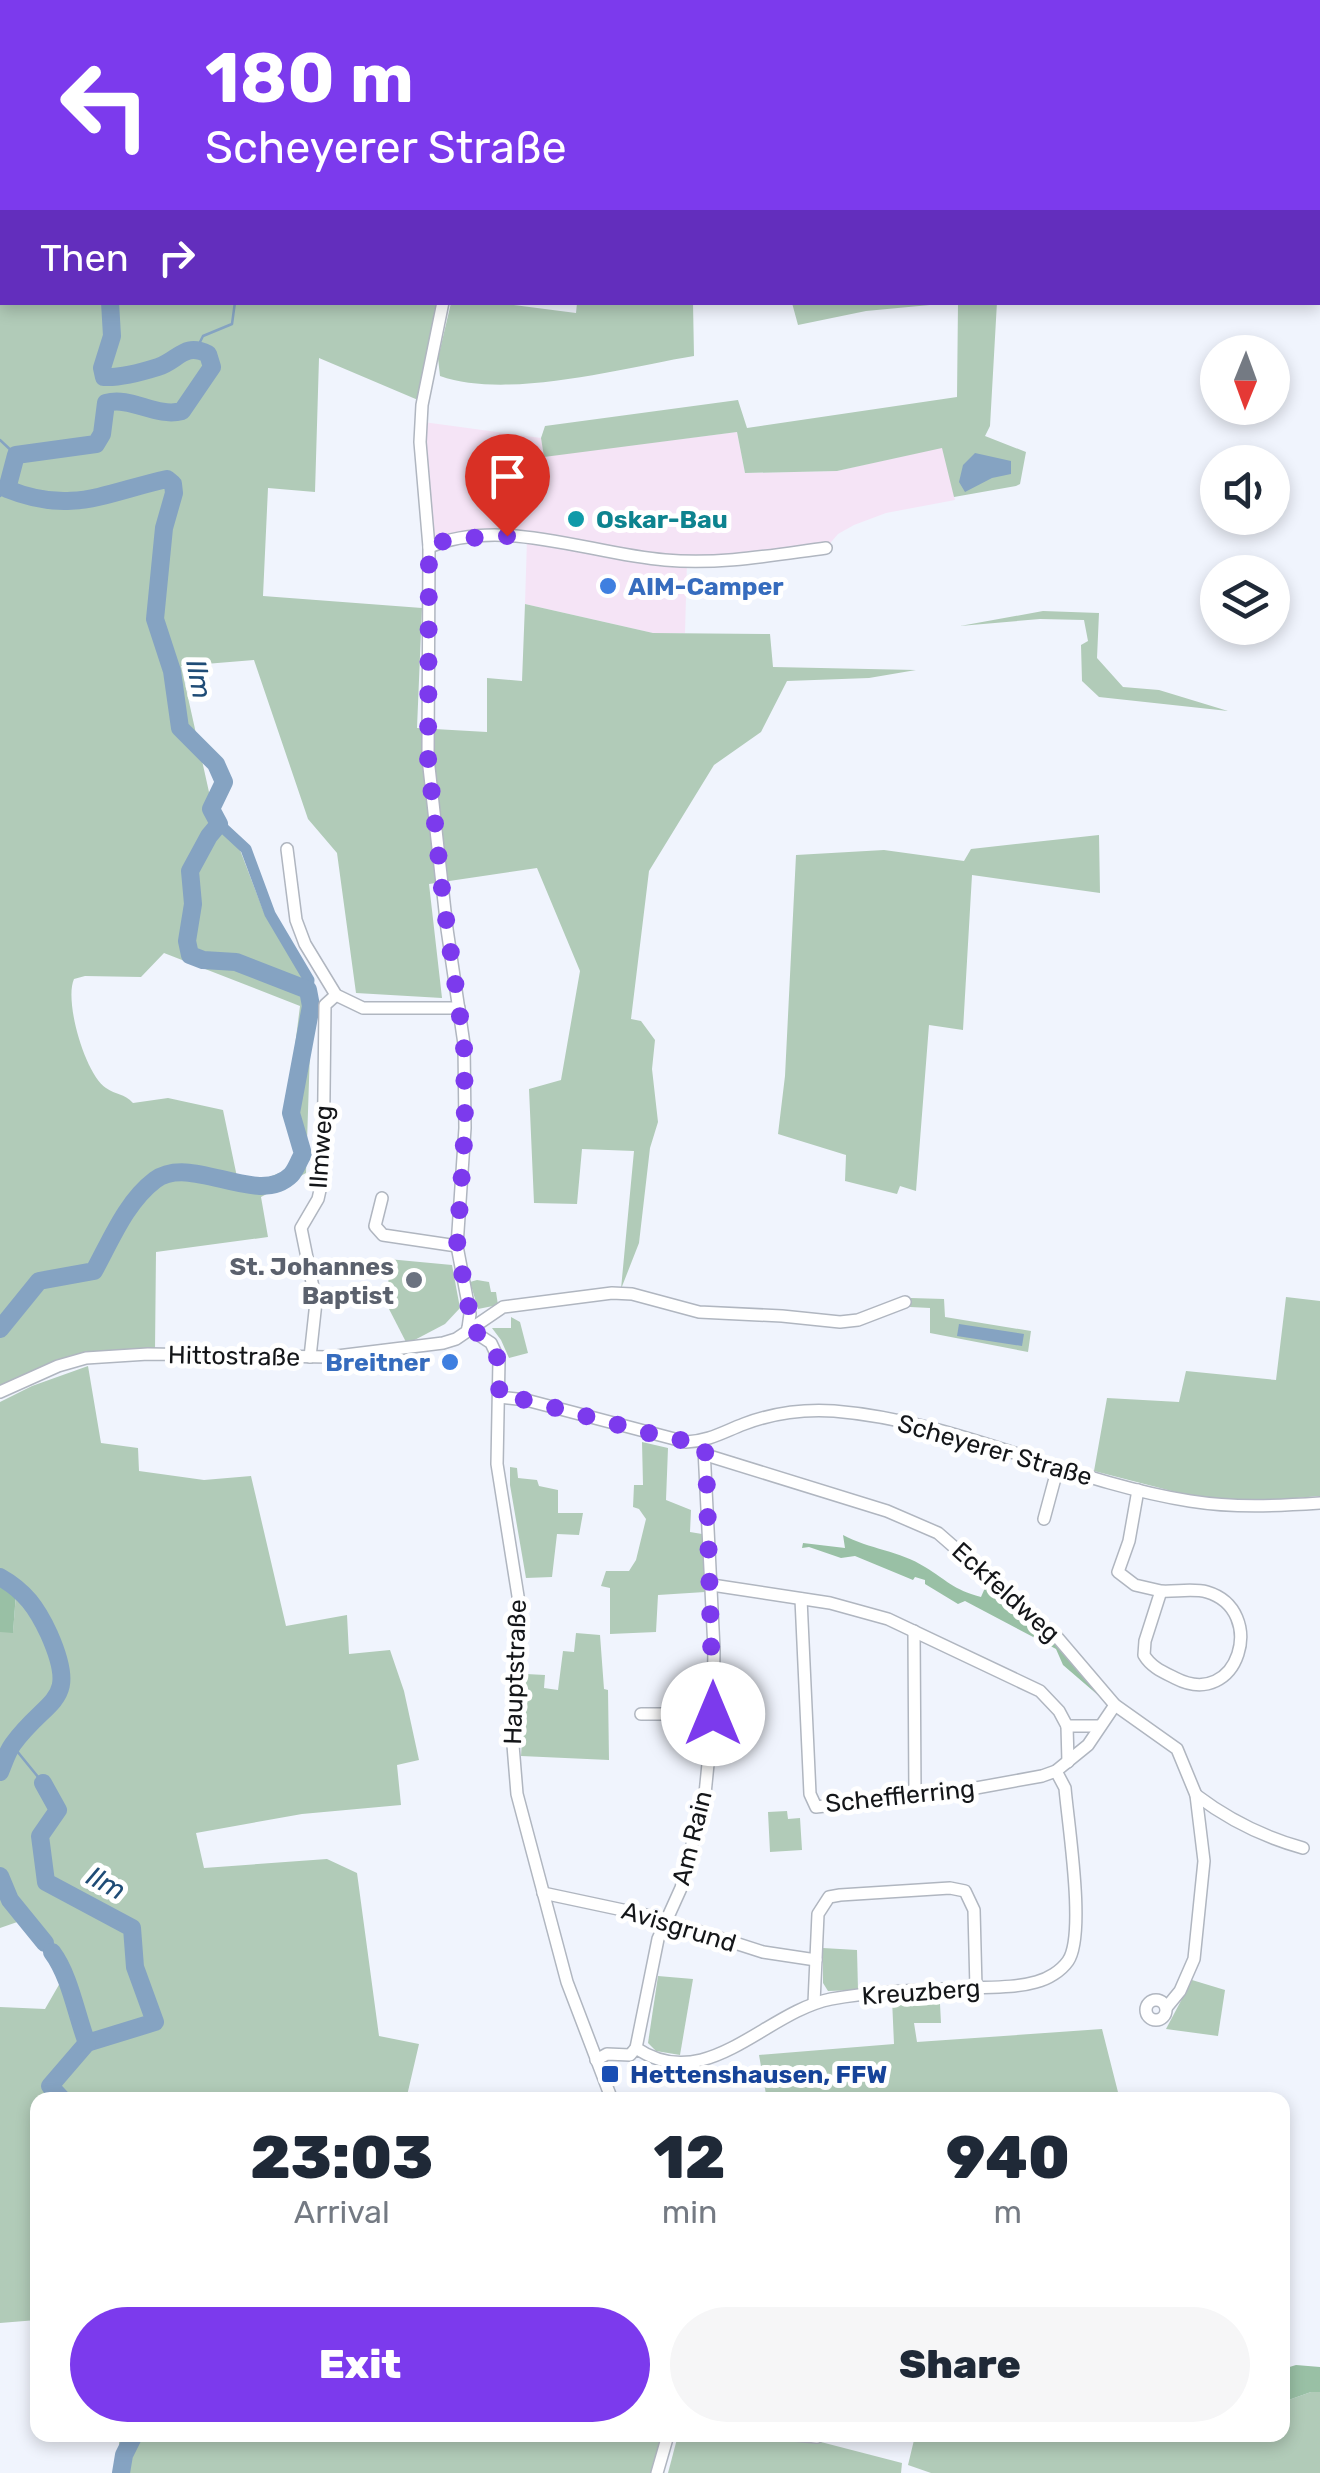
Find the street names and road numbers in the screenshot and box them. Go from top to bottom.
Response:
street label: Ilmweg [304,1104,338,1190]
street label: Hittostraße [168,1340,300,1372]
street label: Scheyerer Straße [894,1408,1096,1492]
street label: Eckfeldweg [946,1536,1066,1648]
street label: Hauptstraße [498,1599,532,1745]
street label: Schefflerring [824,1774,976,1818]
street label: Am Rain [666,1788,718,1888]
street label: Avisgrund [618,1896,740,1958]
street label: Kreuzberg [861,1973,981,2011]

